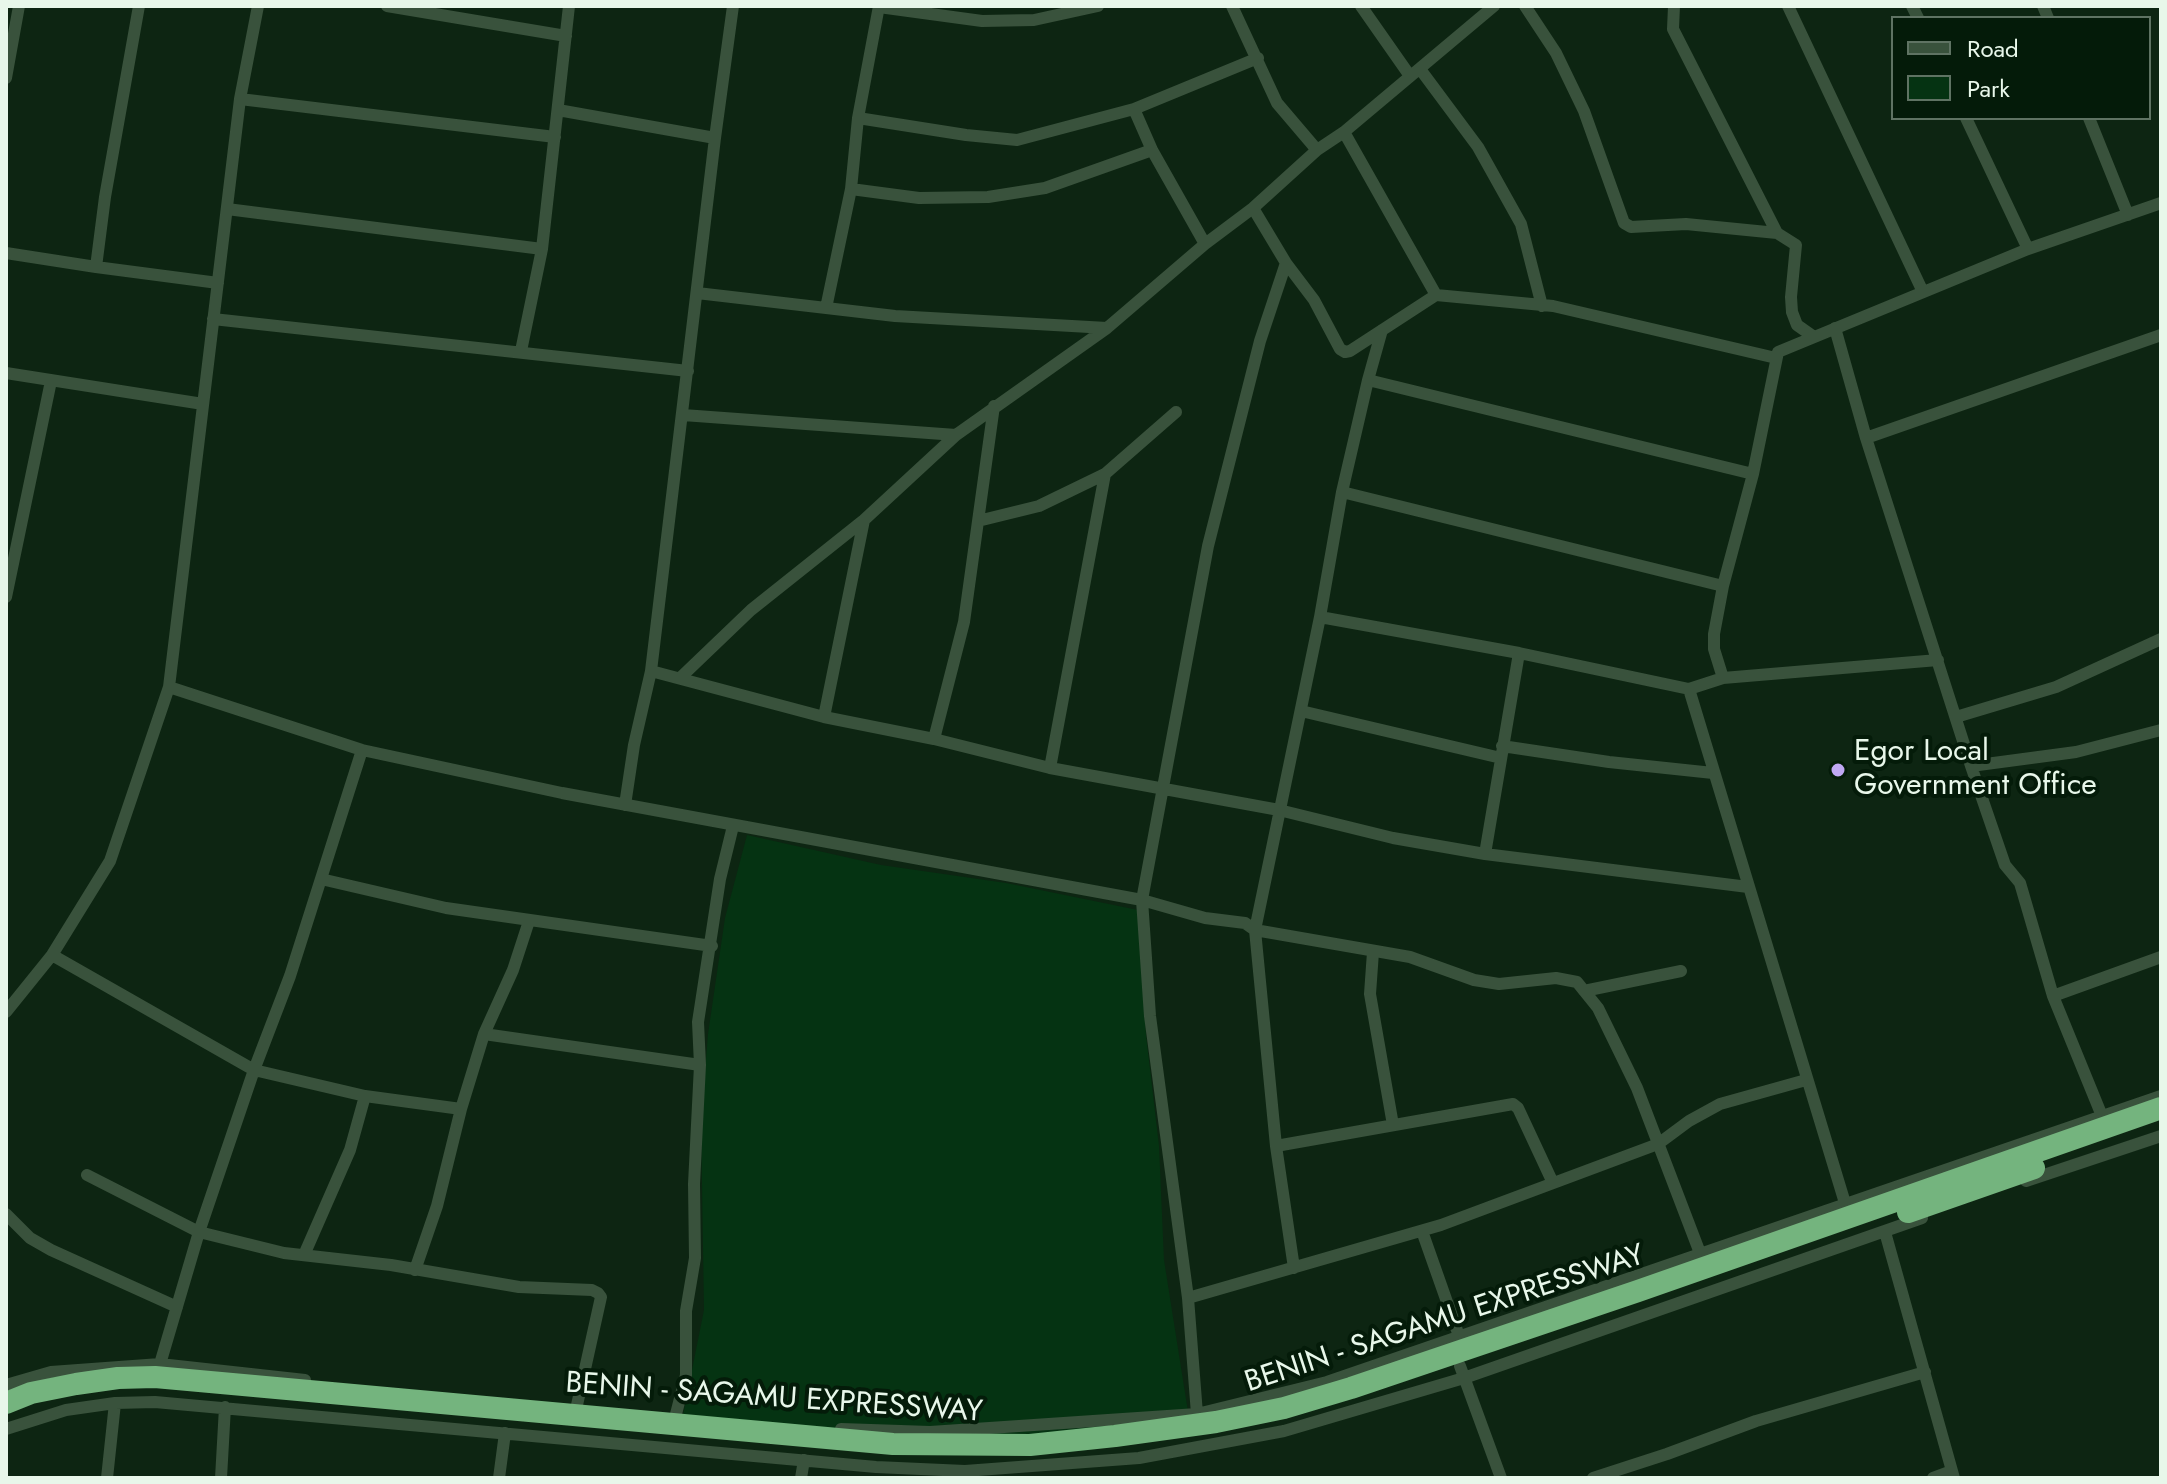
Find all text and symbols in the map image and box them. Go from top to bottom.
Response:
legend [1891,16,2151,120]
text: Road [1967,31,2019,66]
text: Park [1967,71,2010,106]
place label: Egor Local Government Office [1854,735,2097,806]
marker: Egor Local Government Office [1829,761,1847,779]
street label: BENIN - SAGAMU EXPRESSWAY [1241,1238,1649,1402]
street label: BENIN - SAGAMU EXPRESSWAY [564,1366,984,1432]

